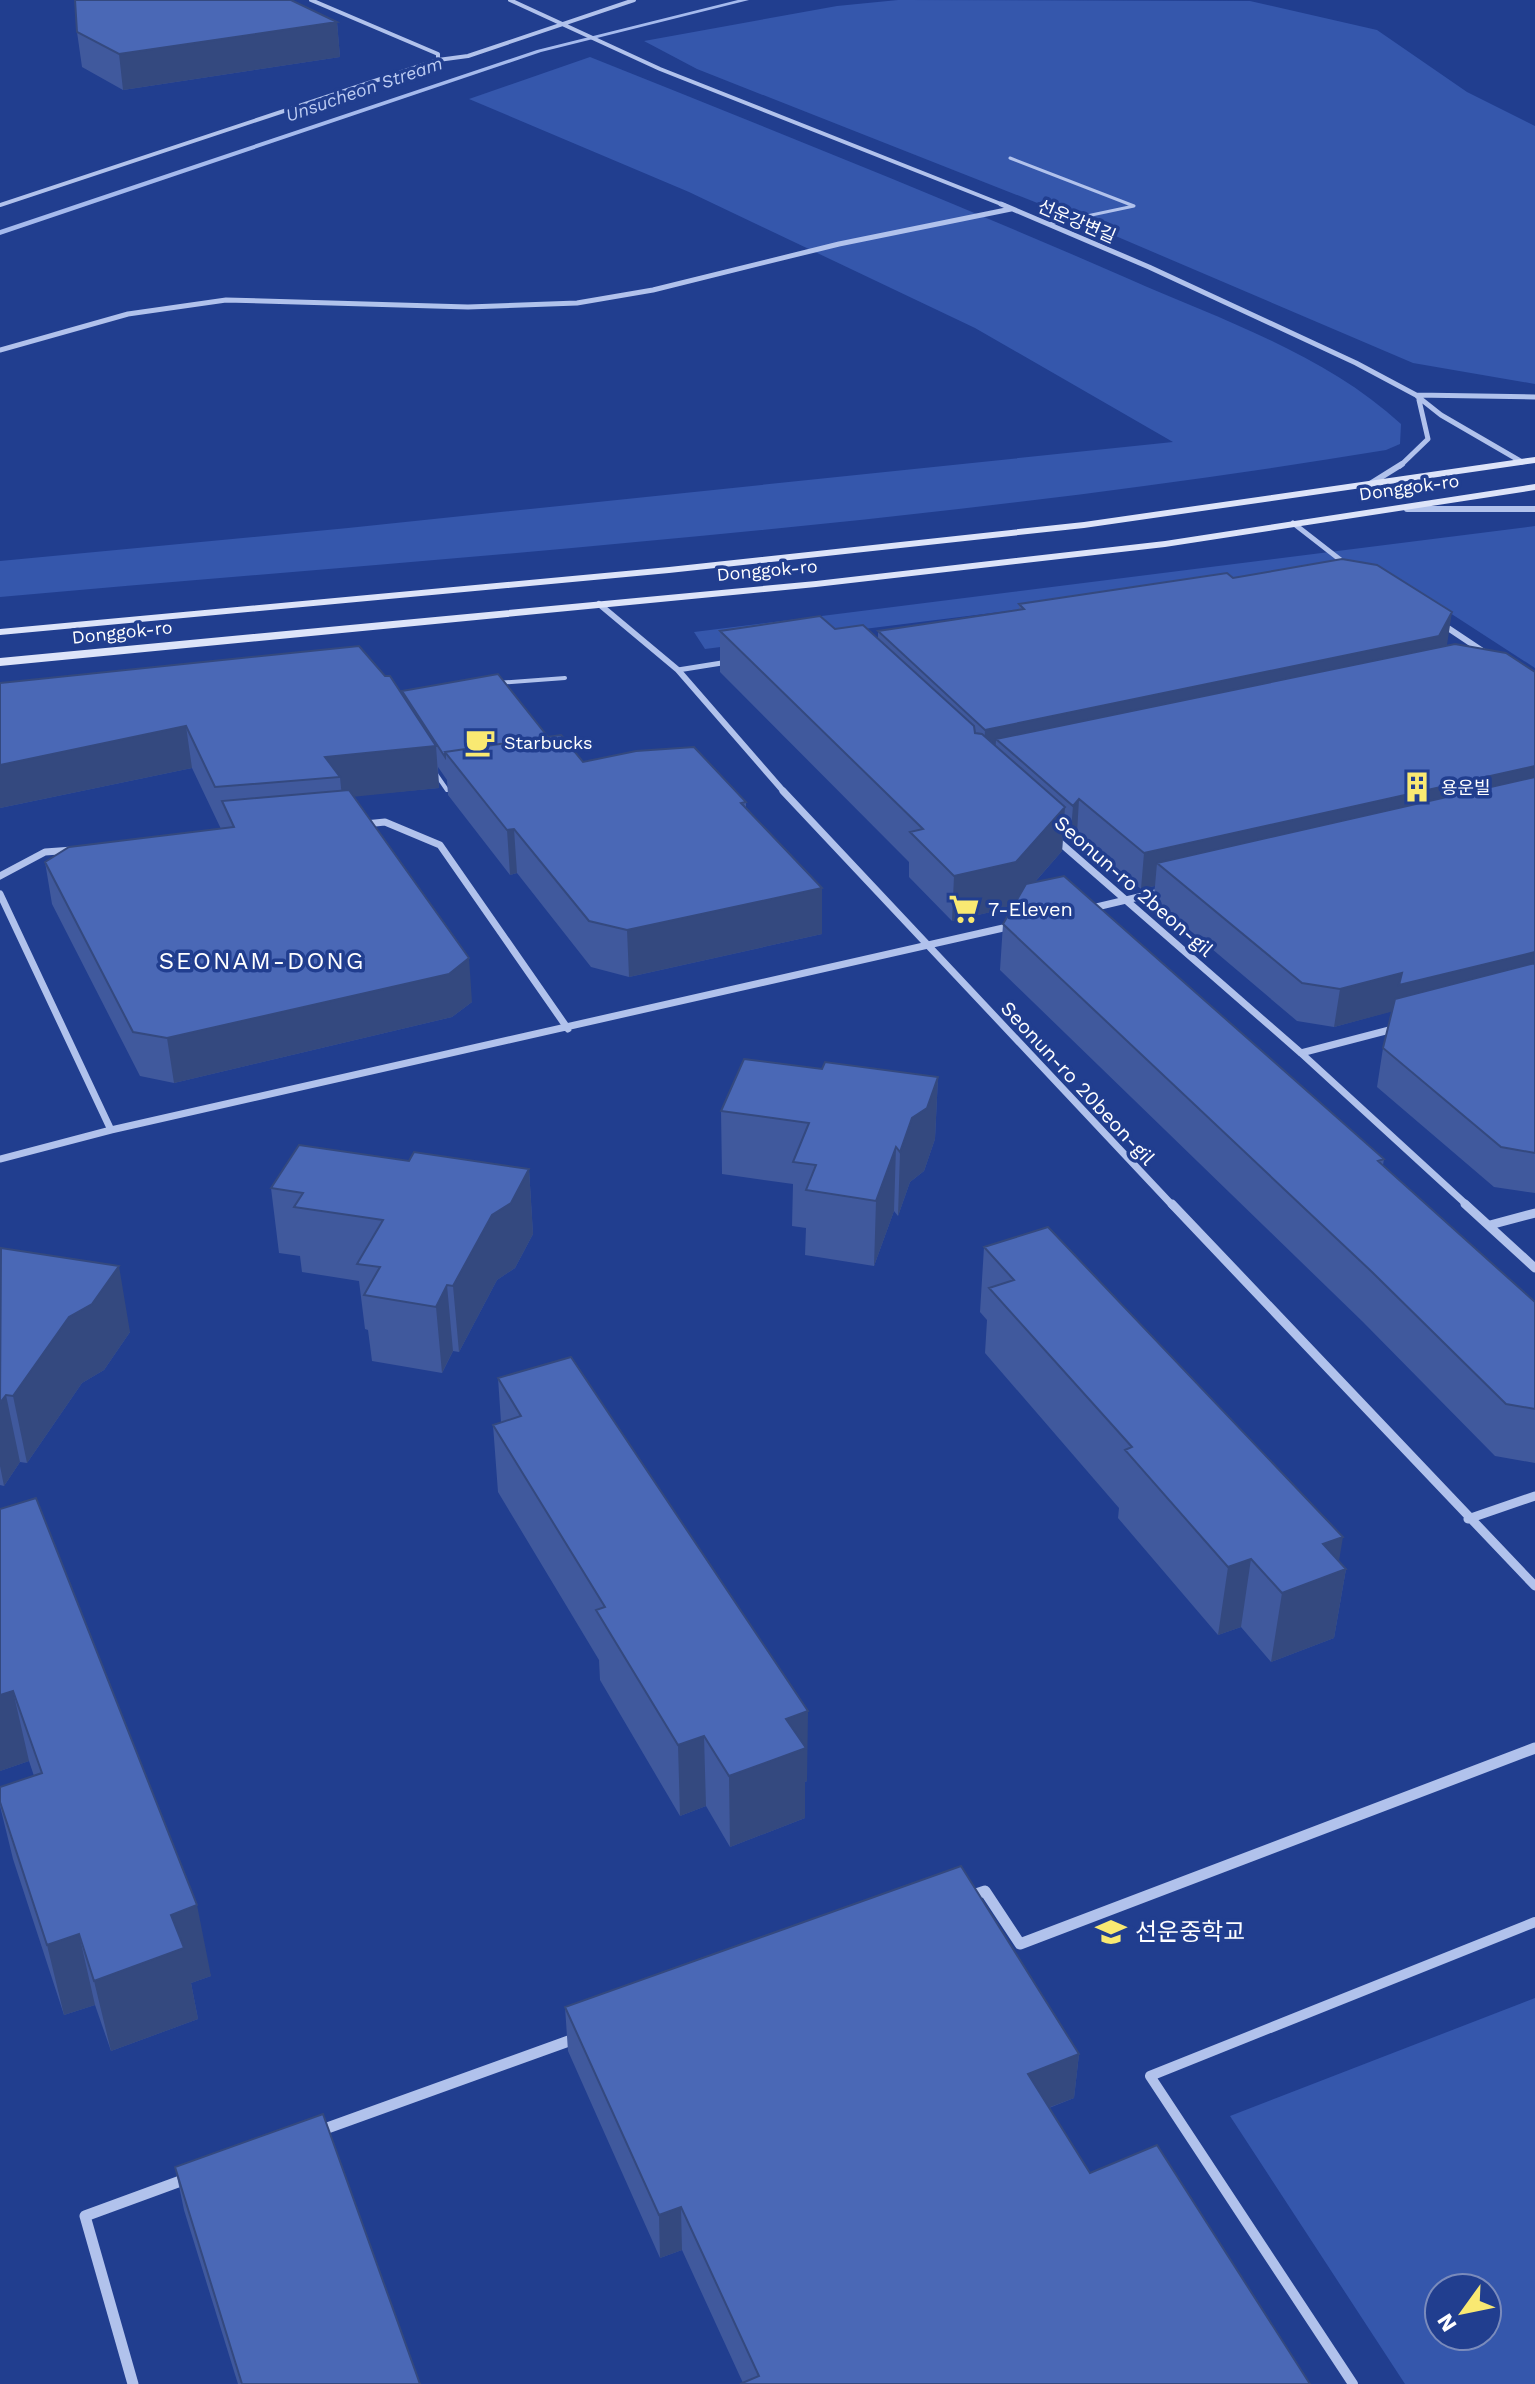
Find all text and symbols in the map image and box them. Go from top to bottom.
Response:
water label: Unsucheon Stream [283,52,445,126]
street label: 선운강변길 [1035,195,1119,247]
street label: Donggok-ro [1357,470,1461,504]
street label: Donggok-ro [716,555,818,585]
street label: Donggok-ro [71,616,173,648]
cafe icon: Starbucks [463,725,497,759]
place label: Starbucks [504,732,593,753]
building icon: 용운빌 [1400,770,1434,804]
place label: 용운빌 [1441,777,1491,798]
street label: Seonun-ro 2beon-gil [1050,810,1218,962]
supermarket icon: 7-Eleven [947,892,981,926]
place label: 7-Eleven [988,897,1073,921]
district label: SEONAM-DONG [159,947,365,975]
street label: Seonun-ro 20beon-gil [996,996,1160,1170]
school or university icon: 선운중학교 [1094,1915,1128,1949]
place label: 선운중학교 [1135,1918,1245,1946]
north arrow [1423,2272,1503,2352]
text: N [1432,2309,1462,2336]

